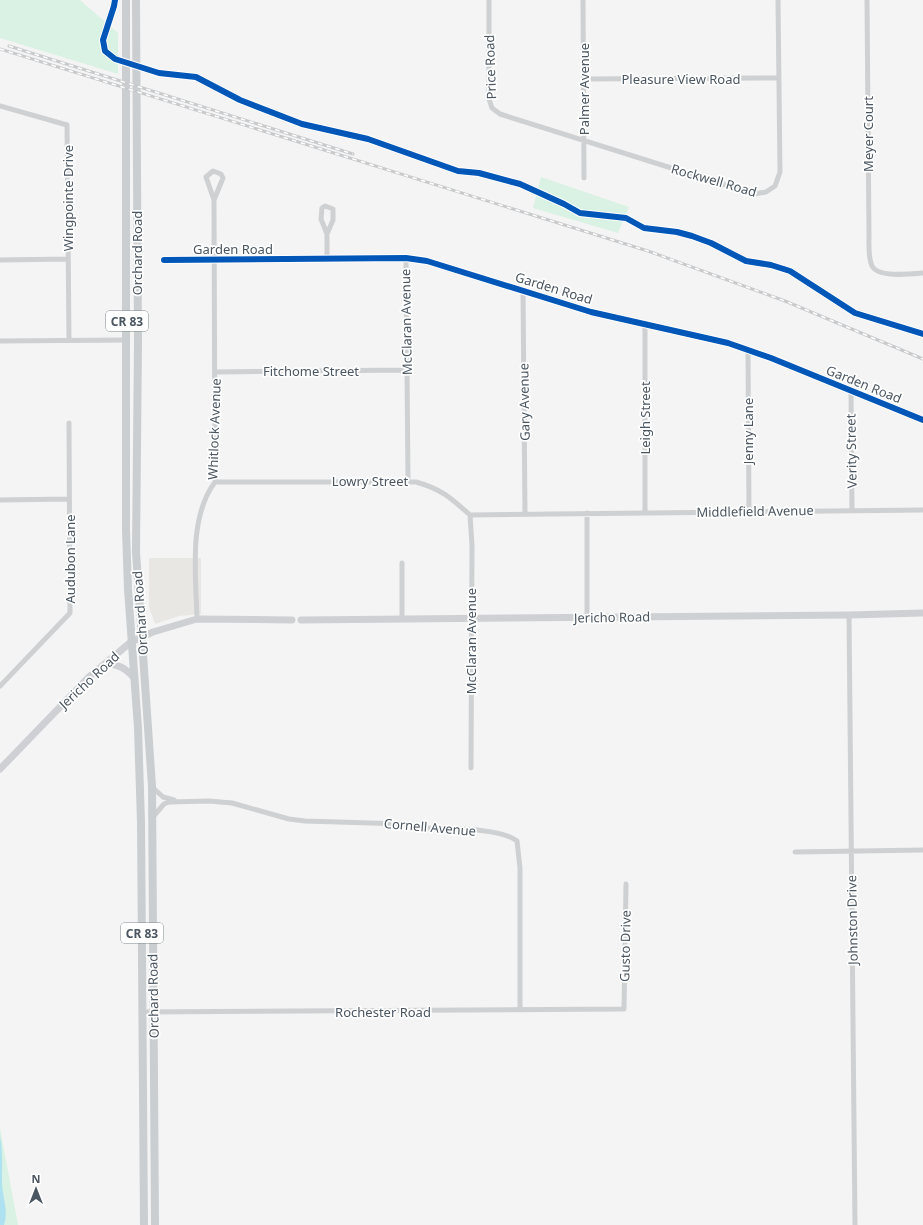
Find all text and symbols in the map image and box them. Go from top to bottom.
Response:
street label: Price Road [480,34,500,100]
street label: Palmer Avenue [575,43,593,135]
street label: Pleasure View Road [622,70,741,88]
street label: Meyer Court [859,96,877,172]
street label: Wingpointe Drive [59,145,77,251]
street label: Rockwell Road [669,159,759,201]
street label: Orchard Road [128,211,146,295]
street label: Garden Road [193,240,273,258]
street label: Garden Road [513,268,595,308]
street label: McClaran Avenue [396,269,416,375]
road number: CR 83 [106,311,148,331]
street label: Garden Road [824,361,904,407]
street label: Fitchome Street [263,362,359,380]
street label: Gary Avenue [514,363,534,441]
street label: Whitlock Avenue [203,378,225,480]
street label: Leigh Street [636,381,654,455]
street label: Jenny Lane [739,398,757,466]
street label: Verity Street [841,413,861,488]
street label: Lowry Street [332,472,408,490]
street label: Middlefield Avenue [696,501,814,521]
street label: Audubon Lane [61,514,79,604]
street label: Orchard Road [128,570,152,656]
street label: McClaran Avenue [462,588,480,694]
street label: Jericho Road [572,607,650,627]
street label: Jericho Road [53,647,123,714]
street label: Cornell Avenue [383,814,477,840]
street label: Johnston Drive [842,875,862,967]
street label: Gusto Drive [615,910,635,982]
road number: CR 83 [121,923,163,943]
street label: Orchard Road [143,954,163,1038]
street label: Rochester Road [335,1003,431,1021]
north arrow [16,1169,56,1209]
text: N [32,1171,40,1186]

